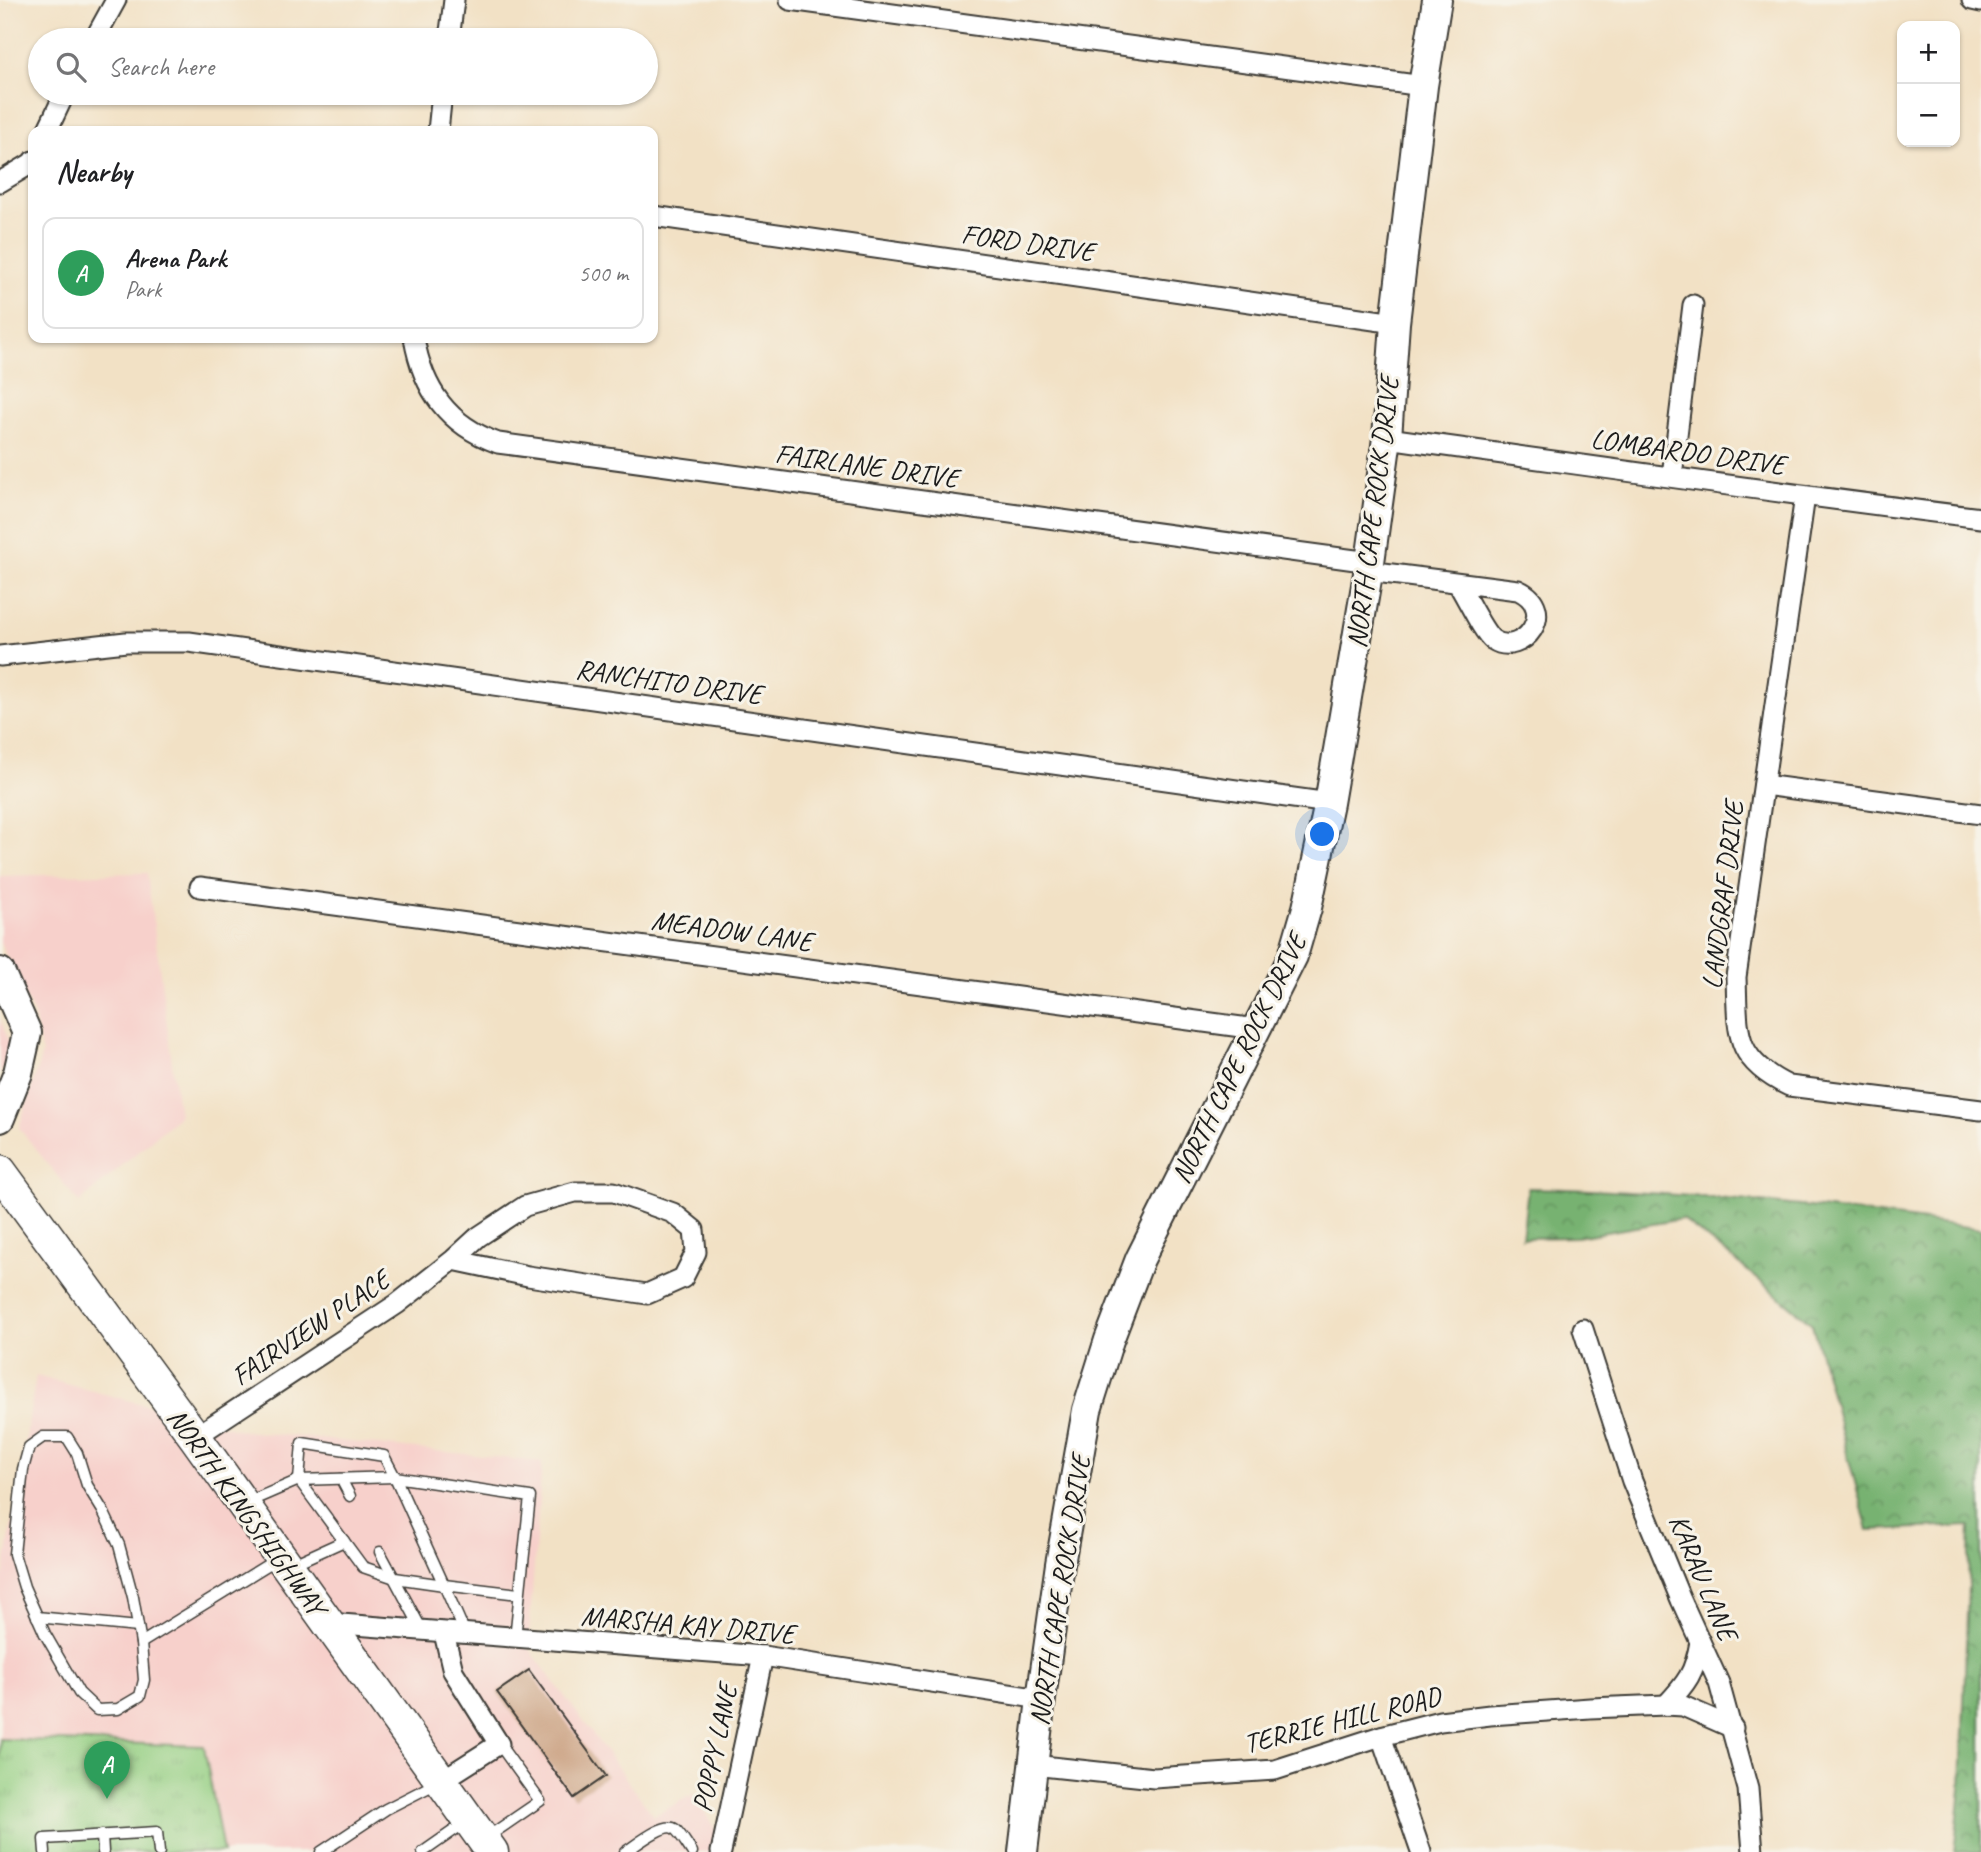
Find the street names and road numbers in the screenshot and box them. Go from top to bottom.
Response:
street label: FORD DRIVE [959,216,1100,270]
street label: NORTH CAPE ROCK DRIVE [1338,371,1407,650]
street label: LOMBARDO DRIVE [1589,421,1791,483]
street label: FAIRLANE DRIVE [773,435,964,496]
street label: RANCHITO DRIVE [574,651,768,712]
street label: LANDGRAF DRIVE [1694,796,1752,991]
street label: MEADOW LANE [649,902,818,960]
street label: NORTH CAPE ROCK DRIVE [1163,924,1316,1189]
street label: FAIRVIEW PLACE [225,1260,399,1393]
street label: NORTH KINGSHIGHWAY [160,1401,337,1627]
street label: NORTH CAPE ROCK DRIVE [1021,1449,1099,1728]
street label: KARAU LANE [1661,1509,1747,1649]
street label: MARSHA KAY DRIVE [580,1598,800,1652]
street label: POPPY LANE [684,1677,746,1815]
street label: TERRIE HILL ROAD [1240,1678,1446,1761]

